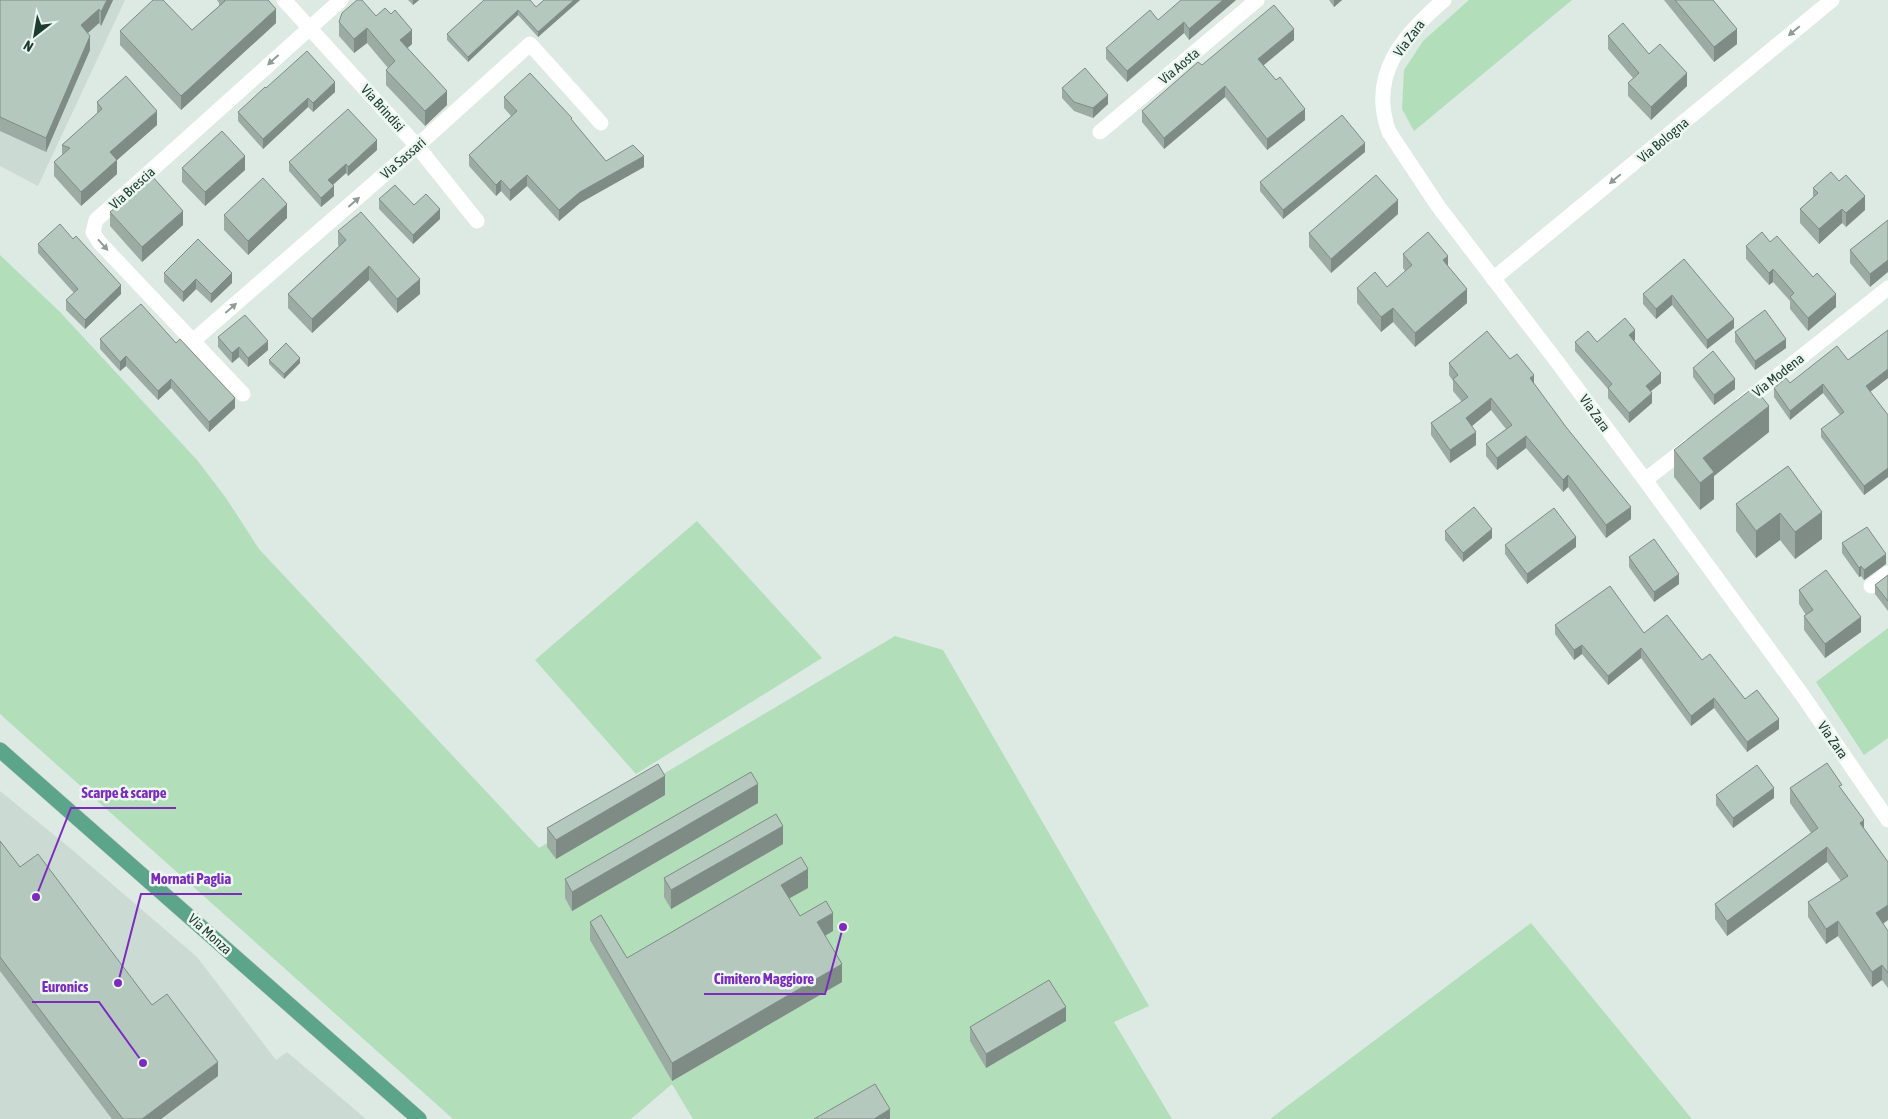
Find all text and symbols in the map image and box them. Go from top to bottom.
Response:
north arrow [10,10,60,60]
street label: Via Zara [1390,17,1428,59]
one-way arrow [1788,25,1800,36]
text: N [21,37,36,55]
street label: Via Aosta [1156,45,1202,87]
one-way arrow [268,54,280,66]
street label: Via Brindisi [358,81,408,135]
street label: Via Bologna [1634,114,1692,166]
street label: Via Sassari [377,134,429,182]
street label: Via Brescia [106,163,158,213]
one-way arrow [1609,174,1622,185]
one-way arrow [347,196,360,207]
one-way arrow [97,239,109,251]
one-way arrow [225,303,237,314]
street label: Via Modena [1749,350,1807,400]
street label: Via Zara [1576,391,1614,435]
street label: Via Zara [1814,718,1852,762]
callout: Scarpe & scarpe [71,778,176,808]
text: Scarpe & scarpe [81,784,167,801]
callout: Mornati Paglia [141,864,242,894]
text: Mornati Paglia [151,870,231,887]
street label: Via Monza [185,910,235,958]
callout: Cimitero Maggiore [704,964,825,994]
text: Cimitero Maggiore [714,970,814,987]
callout: Euronics [32,972,99,1002]
text: Euronics [42,978,89,995]

